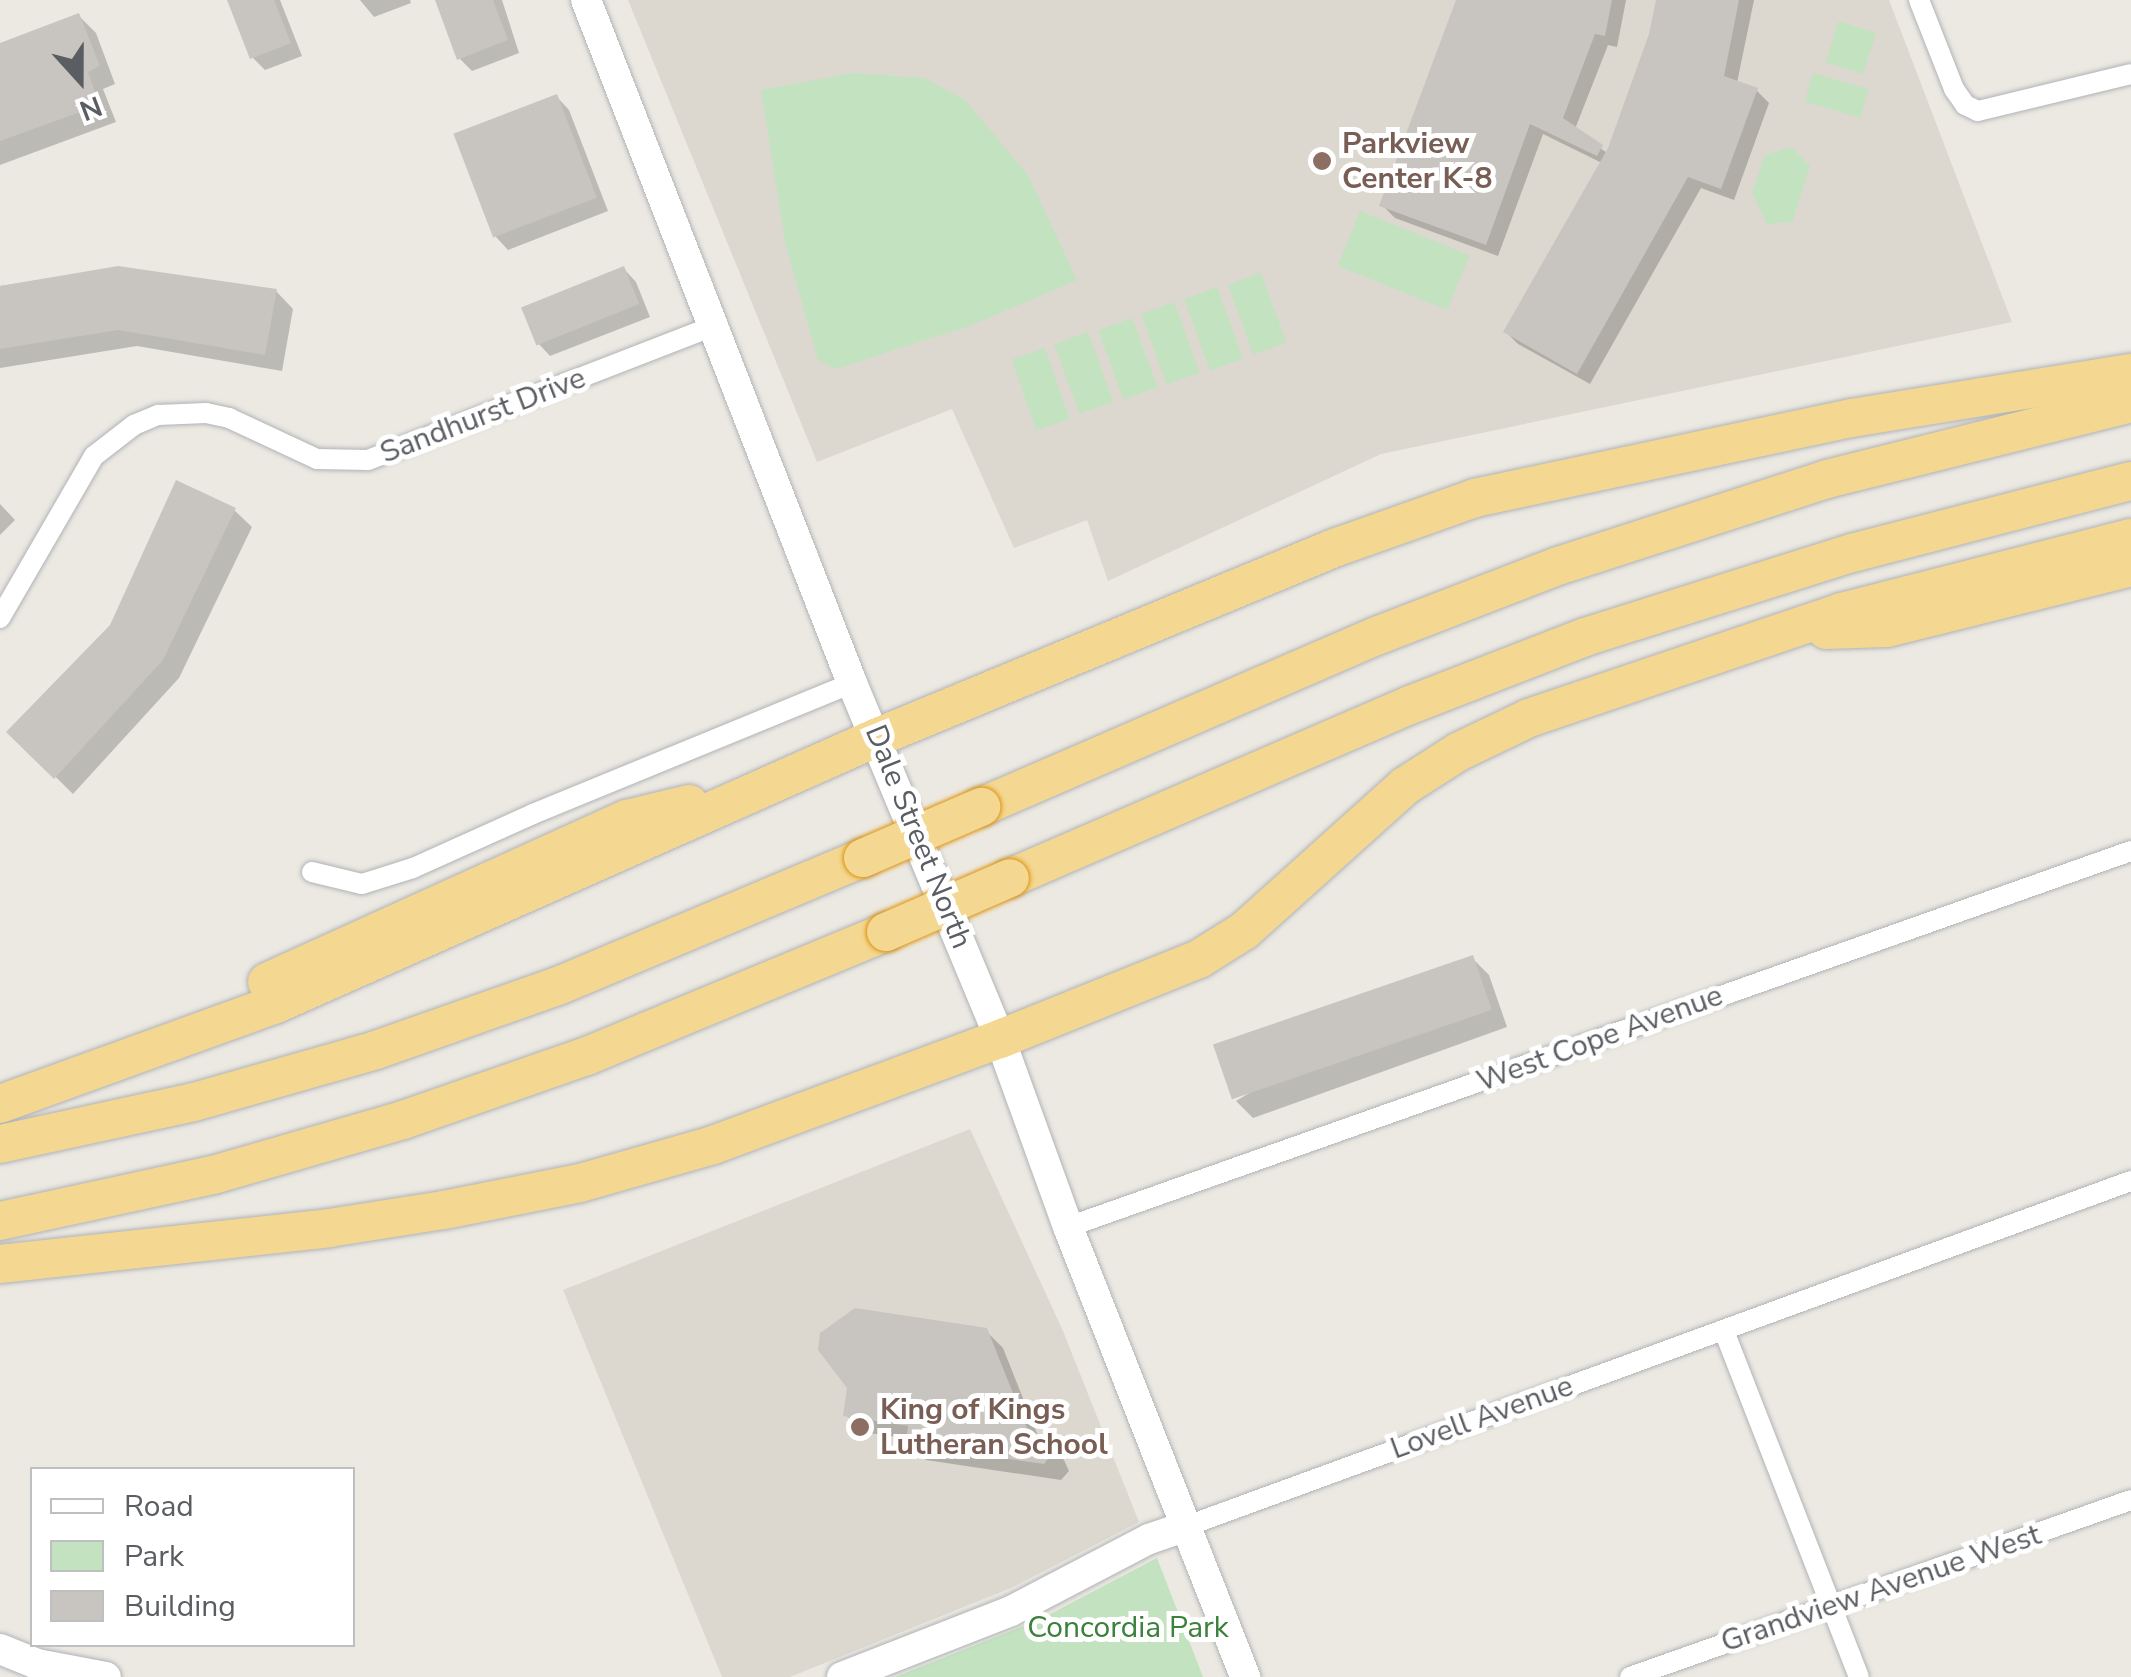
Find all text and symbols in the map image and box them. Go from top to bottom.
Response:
north arrow [30,30,130,130]
text: N [74,87,107,129]
place label: Parkview Center K-8 [1342,126,1493,196]
marker: Parkview Center K-8 [1311,150,1333,172]
street label: Sandhurst Drive [375,360,591,472]
street label: Dale Street North [857,720,979,954]
street label: West Cope Avenue [1472,978,1728,1100]
street label: Lovell Avenue [1386,1368,1578,1468]
place label: King of Kings Lutheran School [880,1392,1108,1462]
marker: King of Kings Lutheran School [849,1416,871,1438]
legend [30,1467,355,1647]
text: Road [124,1486,194,1527]
street label: Grandview Avenue West [1716,1517,2046,1661]
text: Park [124,1536,184,1577]
text: Building [124,1586,236,1627]
park label: Concordia Park [1027,1610,1229,1646]

